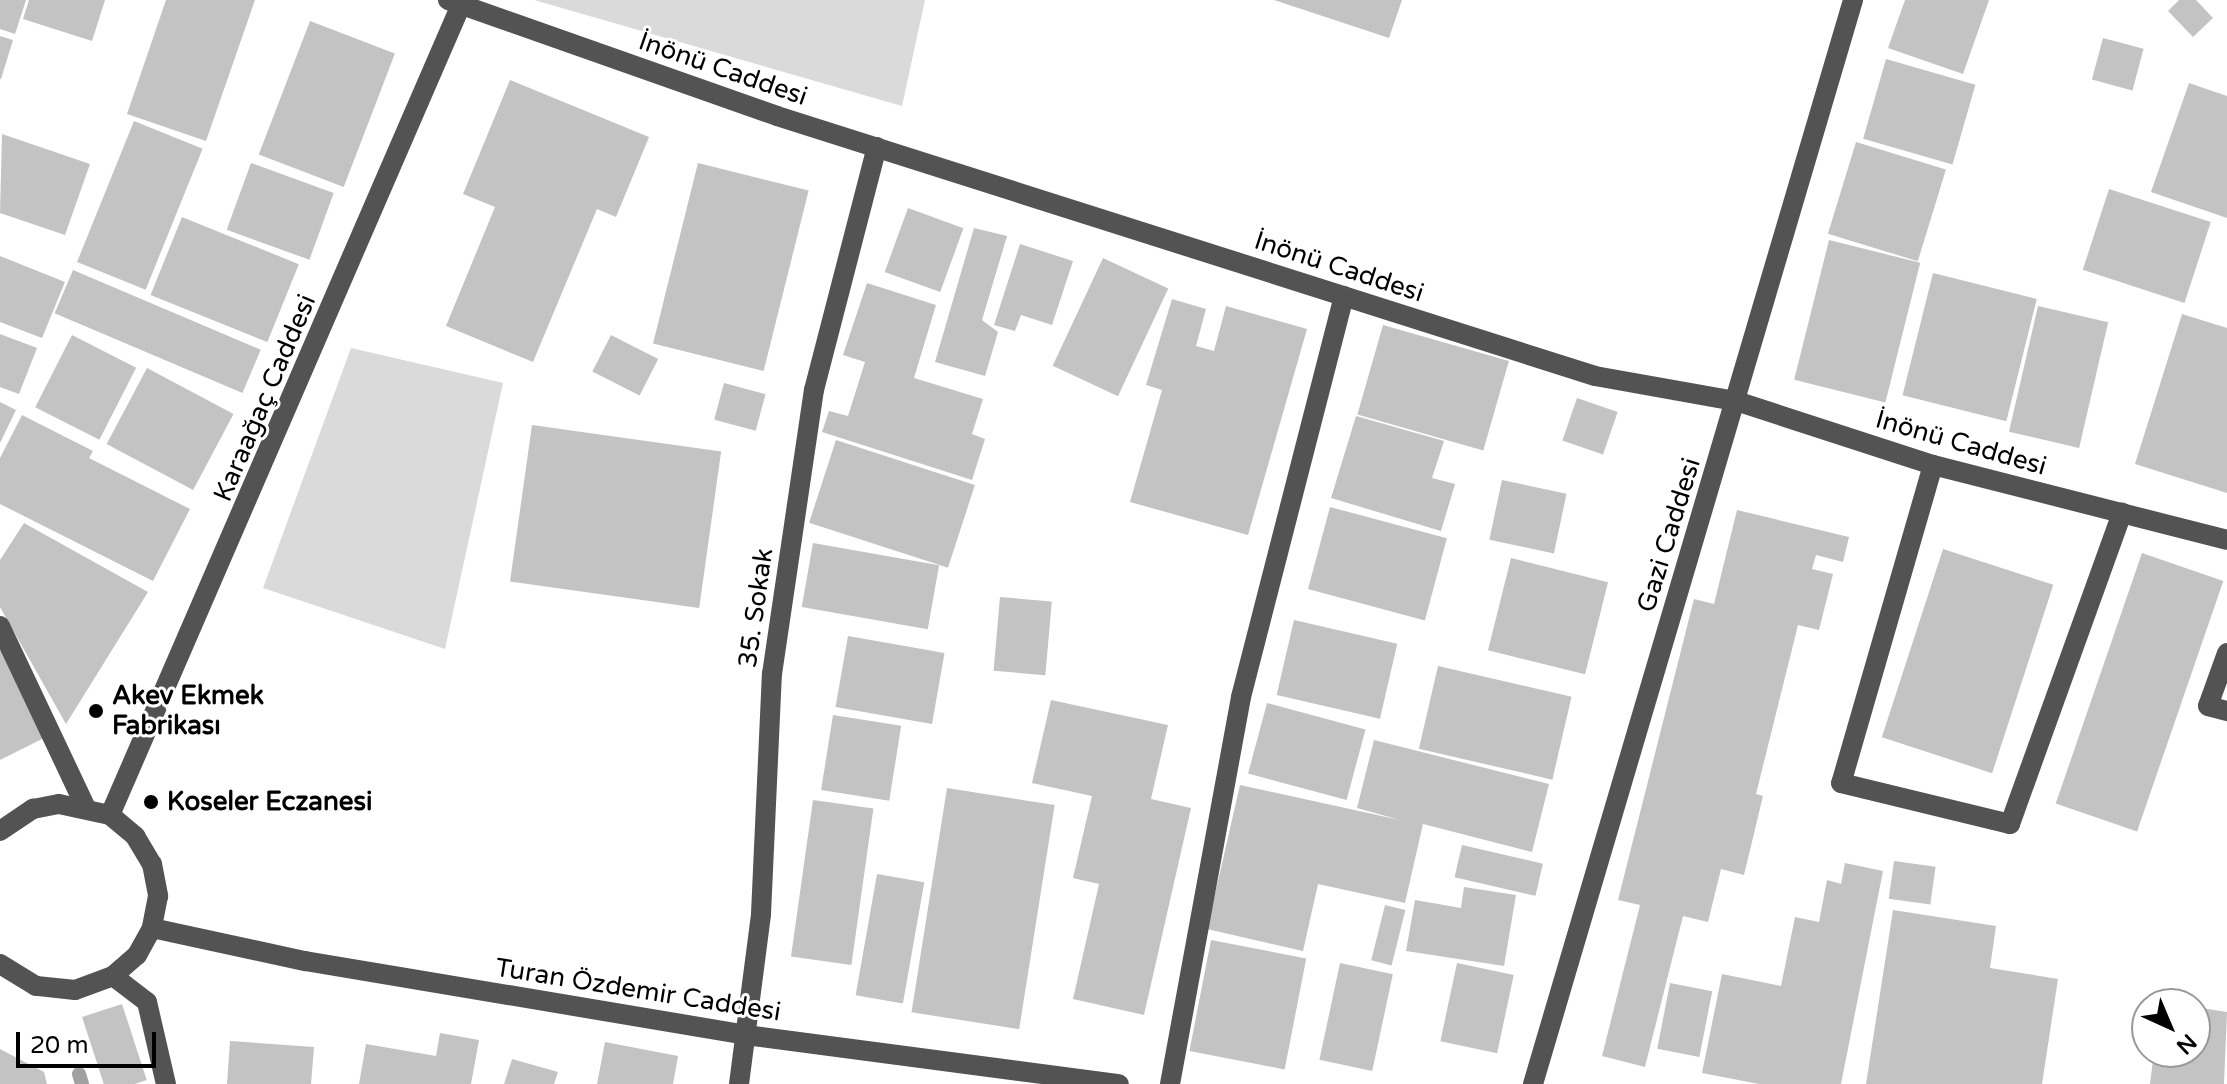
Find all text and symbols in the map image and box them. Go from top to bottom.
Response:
street label: İnönü Caddesi [635,26,811,112]
street label: İnönü Caddesi [1250,225,1428,309]
street label: Karaağaç Caddesi [207,290,323,506]
street label: İnönü Caddesi [1872,404,2050,482]
street label: Gazi Caddesi [1631,454,1707,616]
street label: 35. Sokak [732,546,780,670]
place label: Akev Ekmek Fabrikası [112,680,264,742]
marker: Akev Ekmek Fabrikası [87,702,105,720]
place label: Koseler Eczanesi [167,786,372,818]
marker: Koseler Eczanesi [142,793,160,811]
street label: Turan Özdemir Caddesi [493,952,783,1028]
north arrow [2131,988,2211,1068]
scale bar [20,1016,160,1066]
text: N [2171,1028,2202,1059]
text: 20 m [30,1031,88,1060]

